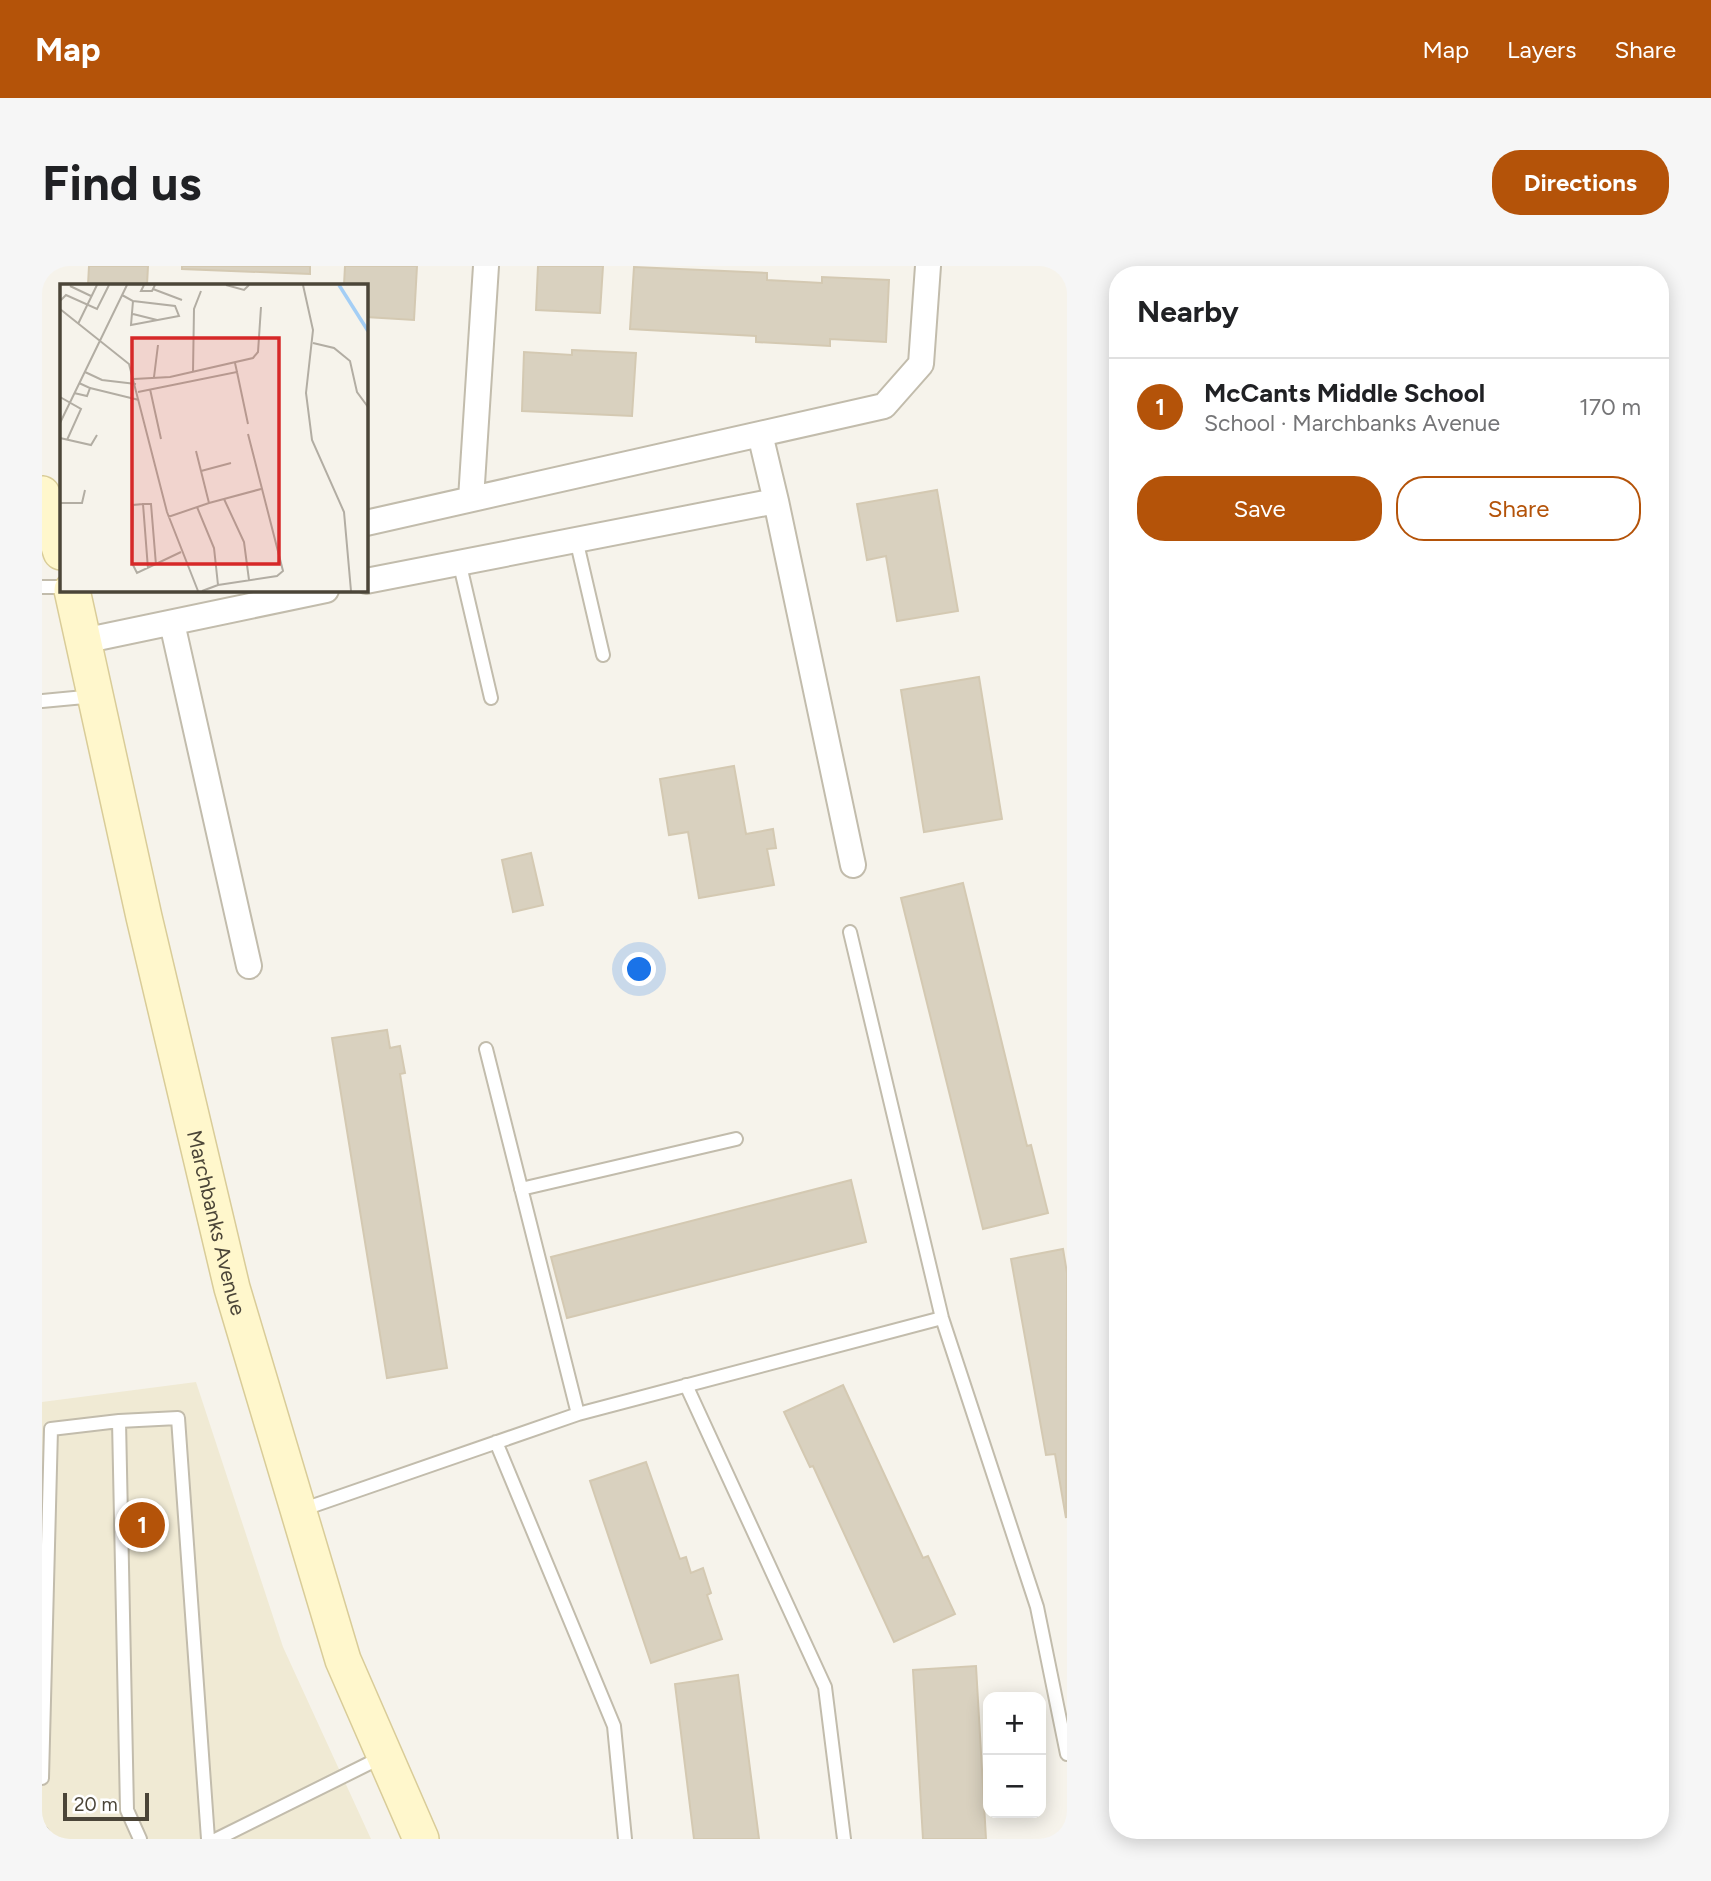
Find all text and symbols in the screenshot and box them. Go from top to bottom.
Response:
text: Map [35,30,101,69]
text: Map [1422,35,1469,64]
text: Layers [1507,35,1576,64]
text: Share [1614,35,1676,64]
button: Directions [1492,150,1669,215]
text: Find us [42,153,201,212]
inset map [60,284,368,592]
text: Nearby [1137,293,1239,330]
text: McCants Middle School [1204,377,1485,409]
text: 1 [1155,393,1165,421]
text: 170 m [1579,393,1641,421]
text: School · Marchbanks Avenue [1204,409,1500,437]
button: Save [1137,476,1382,541]
button: Share [1396,476,1641,541]
your location [622,952,656,986]
street label: Marchbanks Avenue [182,1128,252,1318]
pin: 1 [119,1499,165,1551]
map controls [983,1692,1046,1818]
button: + [983,1692,1046,1755]
button: − [983,1755,1046,1818]
scale bar [63,1790,149,1822]
text: 20 m [74,1793,118,1816]

